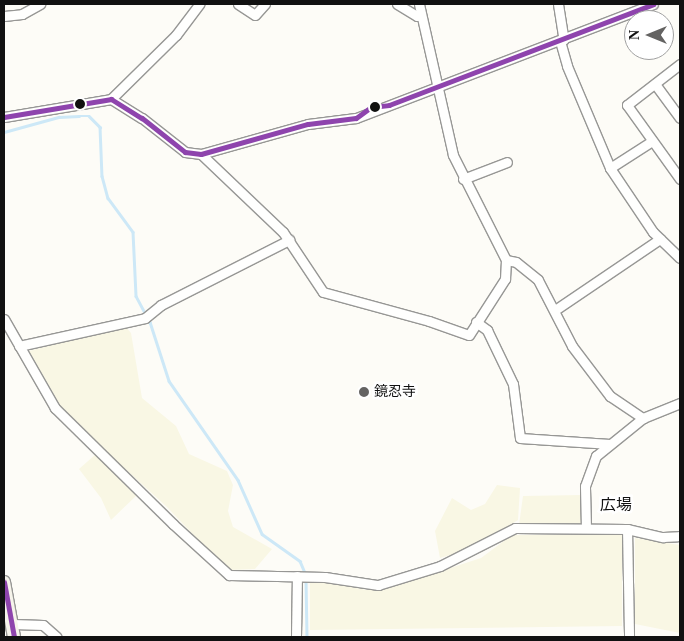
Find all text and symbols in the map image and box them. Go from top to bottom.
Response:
north arrow [624,10,674,60]
text: N [627,30,642,40]
unlabelled marker [75,99,85,109]
unlabelled marker [370,102,380,112]
place label: 鏡忍寺 [374,384,416,400]
marker: 鏡忍寺 [358,386,370,398]
district label: 広場 [600,495,632,515]

